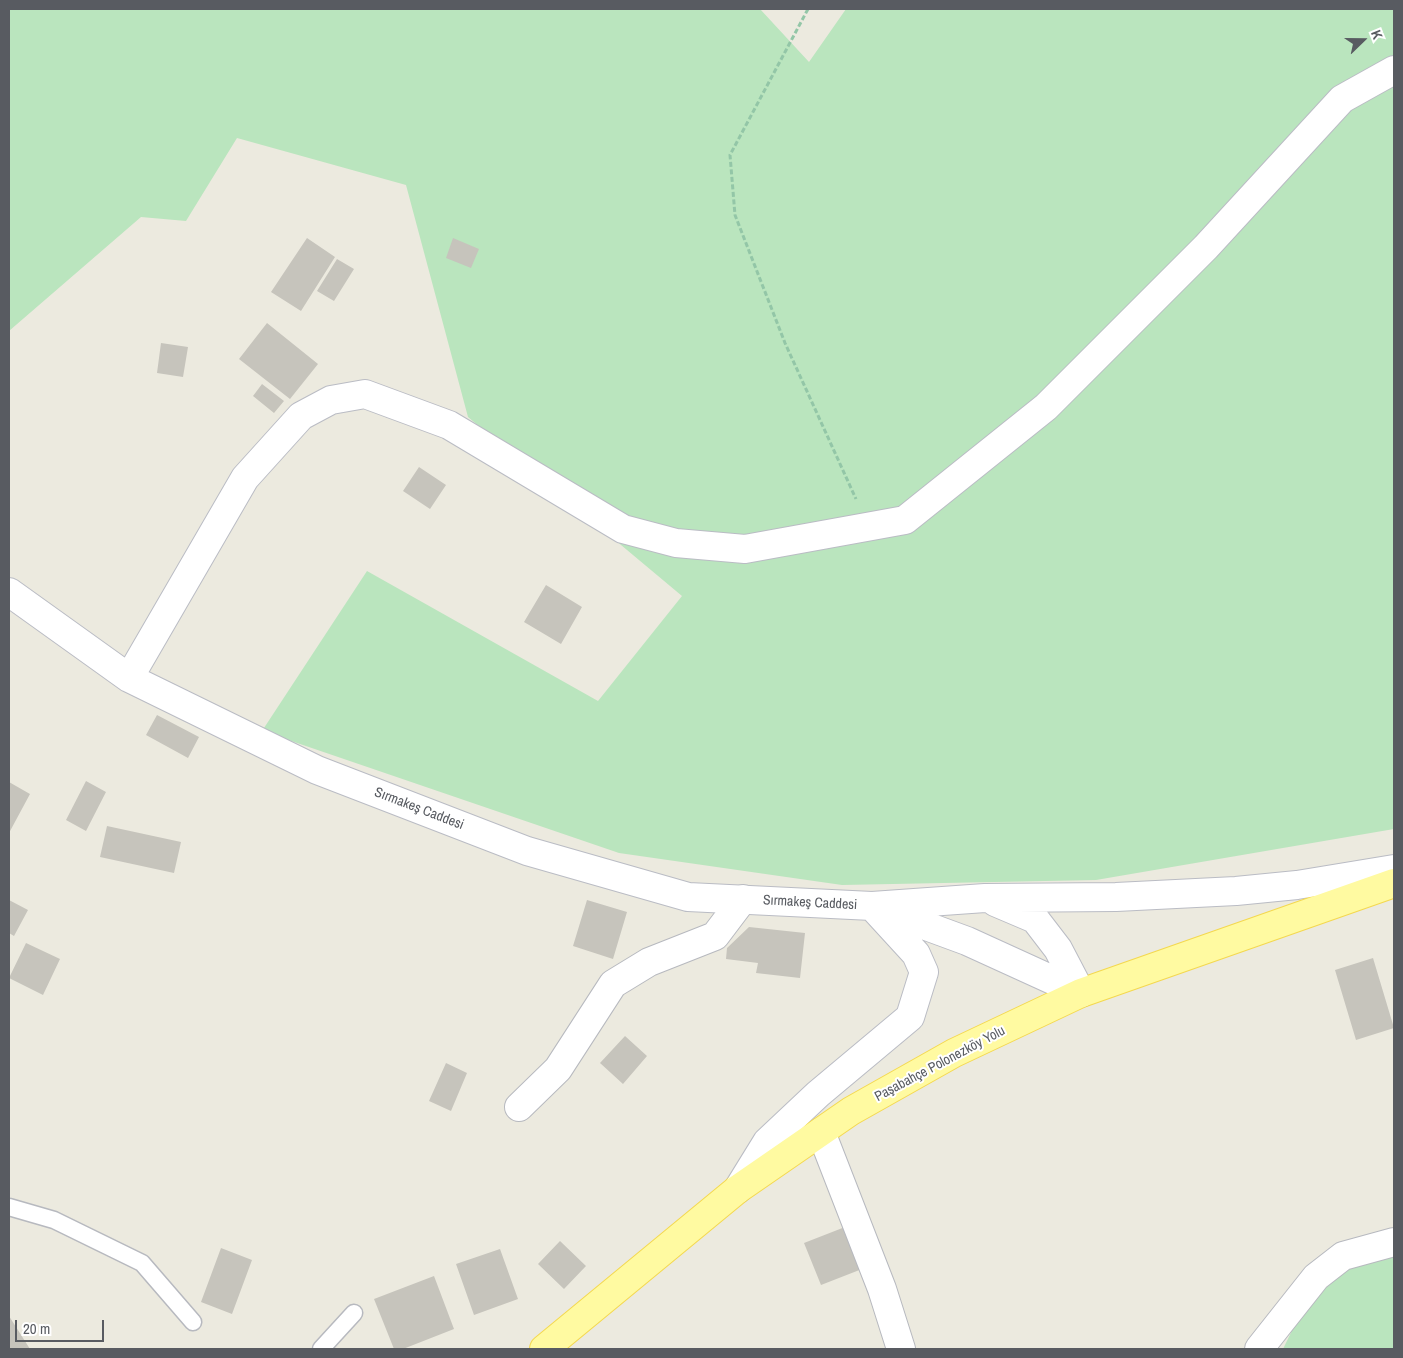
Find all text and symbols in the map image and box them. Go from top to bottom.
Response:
north arrow [1338,15,1388,65]
text: K [1367,27,1387,42]
street label: Sırmakeş Caddesi [372,784,466,834]
street label: Sırmakeş Caddesi [762,892,858,914]
street label: Paşabahçe Polonezköy Yolu [872,1022,1008,1106]
scale bar [18,1310,106,1342]
text: 20 m [23,1318,50,1339]

